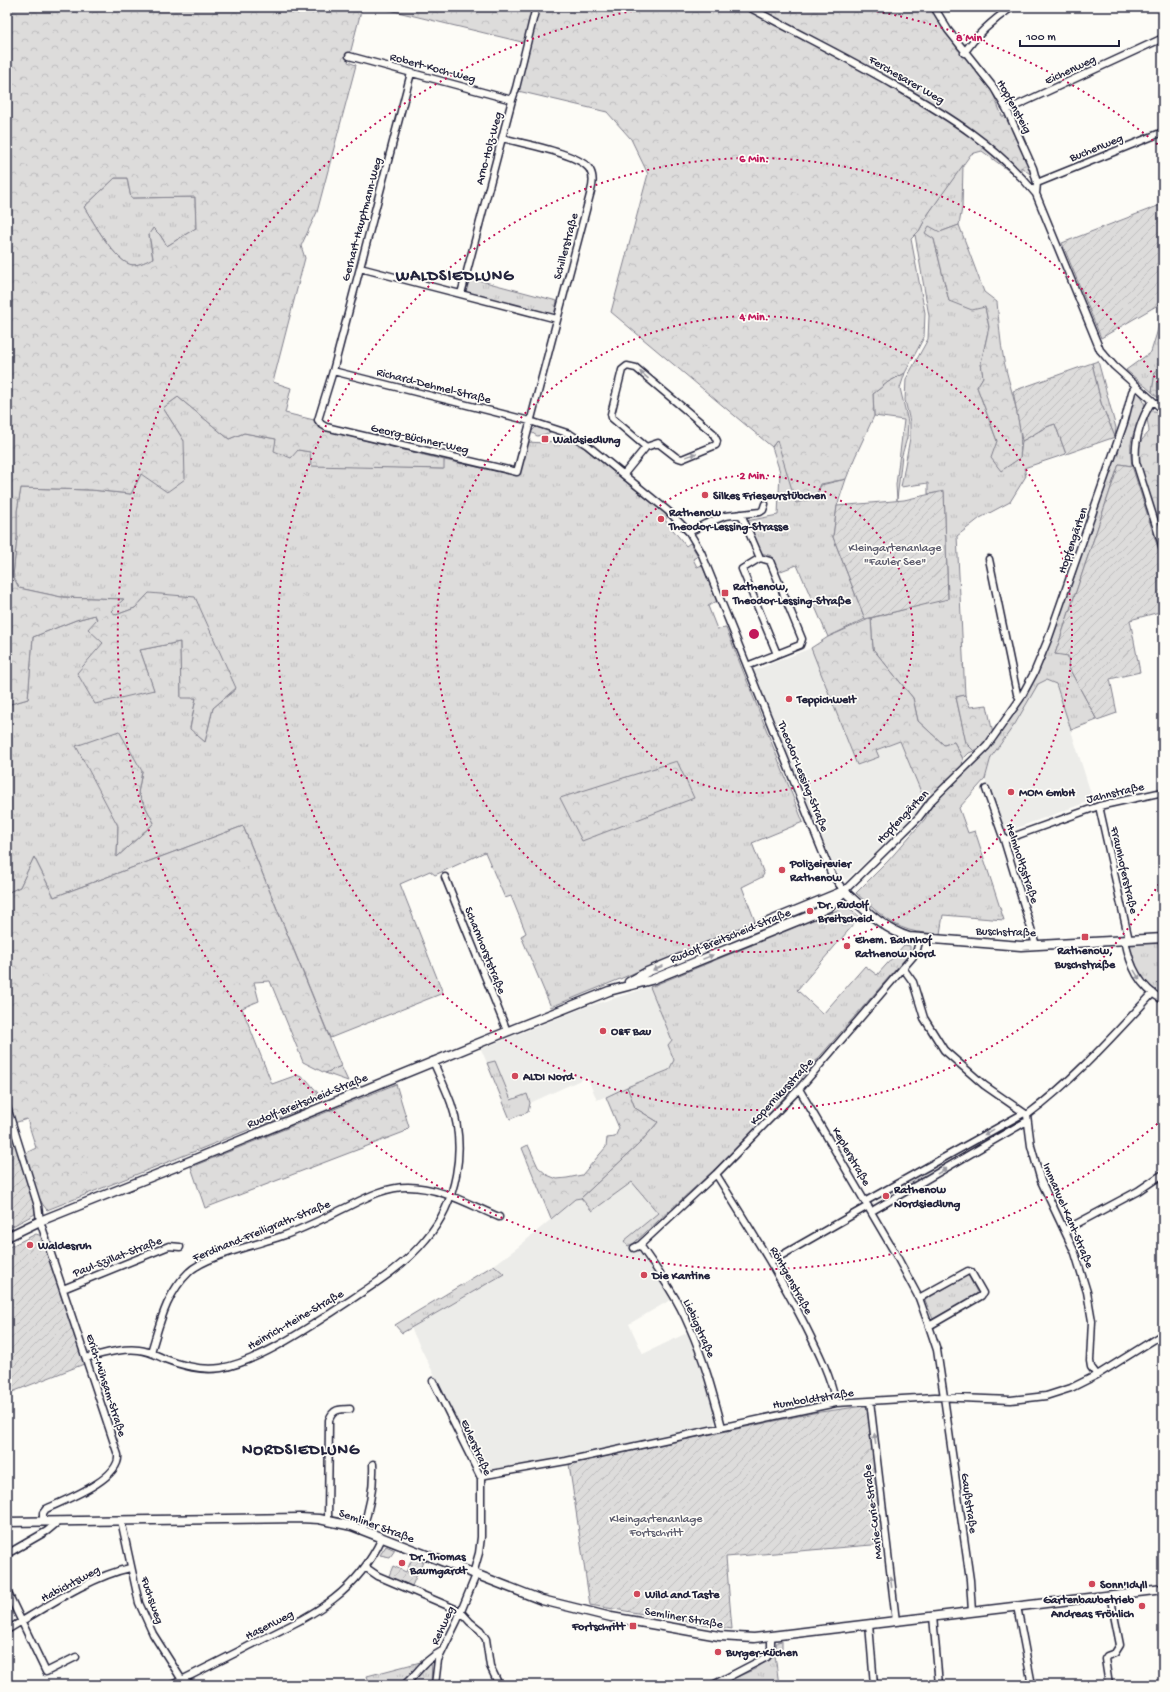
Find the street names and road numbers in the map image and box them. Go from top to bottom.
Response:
street label: Robert-Koch-Weg [388,51,477,87]
street label: Ferchesarer Weg [865,53,947,108]
street label: Eichenweg [1043,53,1099,89]
street label: Hopfensteig [993,78,1034,137]
street label: Arno-Holz-Weg [473,110,506,187]
street label: Buchenweg [1067,132,1126,166]
street label: Gerhart-Hauptmann-Weg [340,156,386,283]
street label: Schillerstraße [551,211,583,281]
street label: Richard-Dehmel-Straße [375,366,493,408]
street label: Georg-Büchner-Weg [369,422,470,458]
street label: Hopfengärten [1056,505,1092,576]
street label: Theodor-Lessing-Straße [773,719,831,835]
street label: Jahnstraße [1085,780,1146,807]
street label: Hopfengärten [874,787,933,847]
street label: Helmholtzstraße [1002,822,1041,906]
street label: Fraunhoferstraße [1106,825,1140,916]
street label: Scharnhorststraße [460,905,508,997]
street label: Rudolf-Breitscheid-Straße [668,906,794,967]
street label: Buschstraße [974,925,1037,941]
street label: Kopernikusstraße [748,1055,818,1129]
street label: Rudolf-Breitscheid-Straße [245,1071,371,1132]
street label: Keplerstraße [828,1125,873,1190]
street label: Immanuel-Kant-Straße [1039,1161,1096,1271]
street label: Ferdinand-Freiligrath-Straße [190,1197,333,1266]
street label: Paul-Szillat-Straße [70,1234,165,1282]
street label: Röntgenstraße [766,1245,815,1318]
street label: Heinrich-Heine-Straße [245,1287,347,1354]
street label: Liebigstraße [679,1297,718,1361]
street label: Erich-Mühsam-Straße [82,1332,129,1440]
street label: Humboldtstraße [772,1387,856,1413]
street label: Eulerstraße [457,1418,494,1479]
street label: Marie-Curie-Straße [861,1463,887,1560]
street label: Gaußstraße [957,1472,979,1535]
street label: Semliner Straße [337,1507,417,1547]
street label: Habichtsweg [39,1563,103,1606]
street label: Fuchsweg [136,1574,166,1626]
street label: Rehweg [429,1604,459,1647]
street label: Semliner Straße [643,1605,725,1633]
street label: Hasenweg [243,1608,296,1644]

